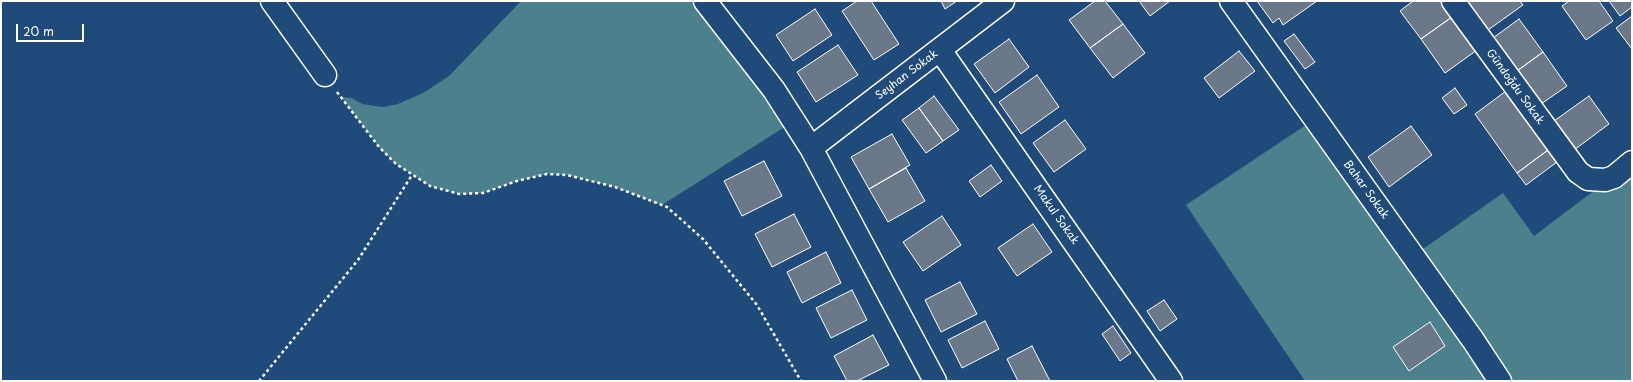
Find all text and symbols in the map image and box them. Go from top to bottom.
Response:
scale bar [18,16,86,42]
text: 20 m [23,22,54,40]
street label: Seyhan Sokak [873,47,941,103]
street label: Gündoğdu Sokak [1483,47,1547,127]
street label: Bahar Sokak [1340,158,1392,222]
street label: Makul Sokak [1031,183,1081,247]

